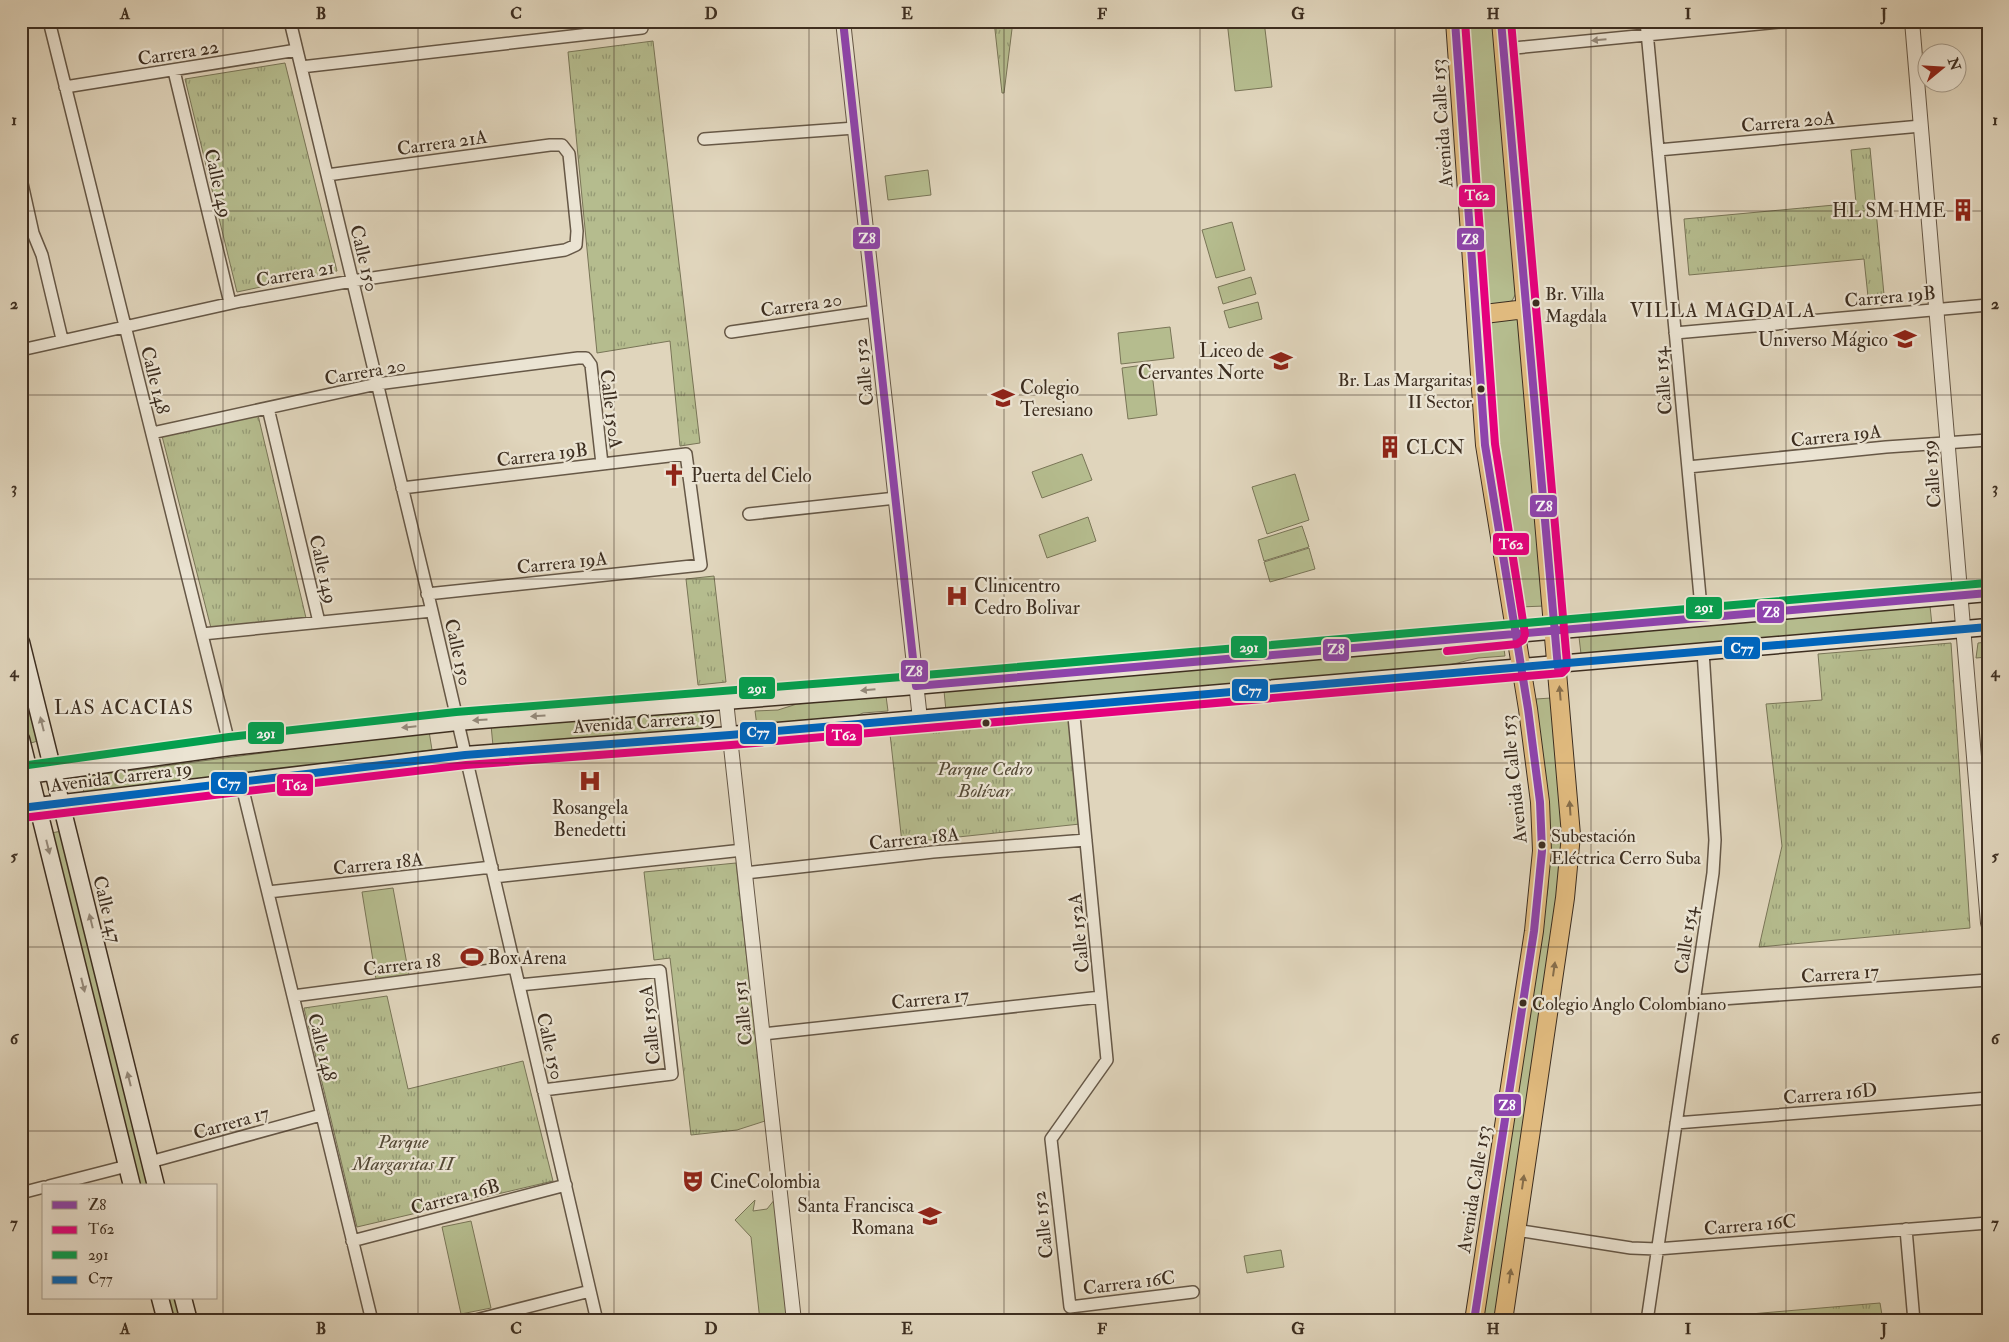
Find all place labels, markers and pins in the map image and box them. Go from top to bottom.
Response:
building icon: HL SM HME [1950,197,1976,223]
place label: HL SM HME [1832,199,1946,223]
place label: Br. Villa Magdala [1545,283,1607,328]
marker: Br. Villa Magdala [1531,298,1541,308]
school or university icon: Universo Mágico [1892,326,1918,352]
place label: Universo Mágico [1758,328,1888,352]
place label: Liceo de Cervantes Norte [1138,339,1264,385]
school or university icon: Liceo de Cervantes Norte [1268,348,1294,374]
place label: Br. Las Margaritas II Sector [1338,369,1472,414]
place label: Colegio Teresiano [1020,376,1093,422]
marker: Br. Las Margaritas II Sector [1476,384,1486,394]
school or university icon: Colegio Teresiano [990,385,1016,411]
building icon: CLCN [1377,434,1403,460]
place label: CLCN [1406,436,1465,460]
church icon: Puerta del Cielo [661,462,687,488]
place label: Puerta del Cielo [691,464,812,488]
place label: Clinicentro Cedro Bolivar [974,574,1080,620]
hospital icon: Clinicentro Cedro Bolivar [944,583,970,609]
unlabelled marker [981,718,991,728]
hospital icon: Rosangela Benedetti [577,768,603,794]
place label: Rosangela Benedetti [552,796,629,842]
place label: Subestación Eléctrica Cerro Suba [1551,825,1702,870]
marker: Subestación Eléctrica Cerro Suba [1537,840,1547,850]
sports icon: Box Arena [459,944,485,970]
place label: Box Arena [488,946,567,970]
place label: Colegio Anglo Colombiano [1532,993,1726,1016]
marker: Colegio Anglo Colombiano [1518,998,1528,1008]
theatre icon: CineColombia [680,1168,706,1194]
place label: CineColombia [710,1170,820,1194]
place label: Santa Francisca Romana [797,1194,914,1240]
school or university icon: Santa Francisca Romana [917,1203,943,1229]

